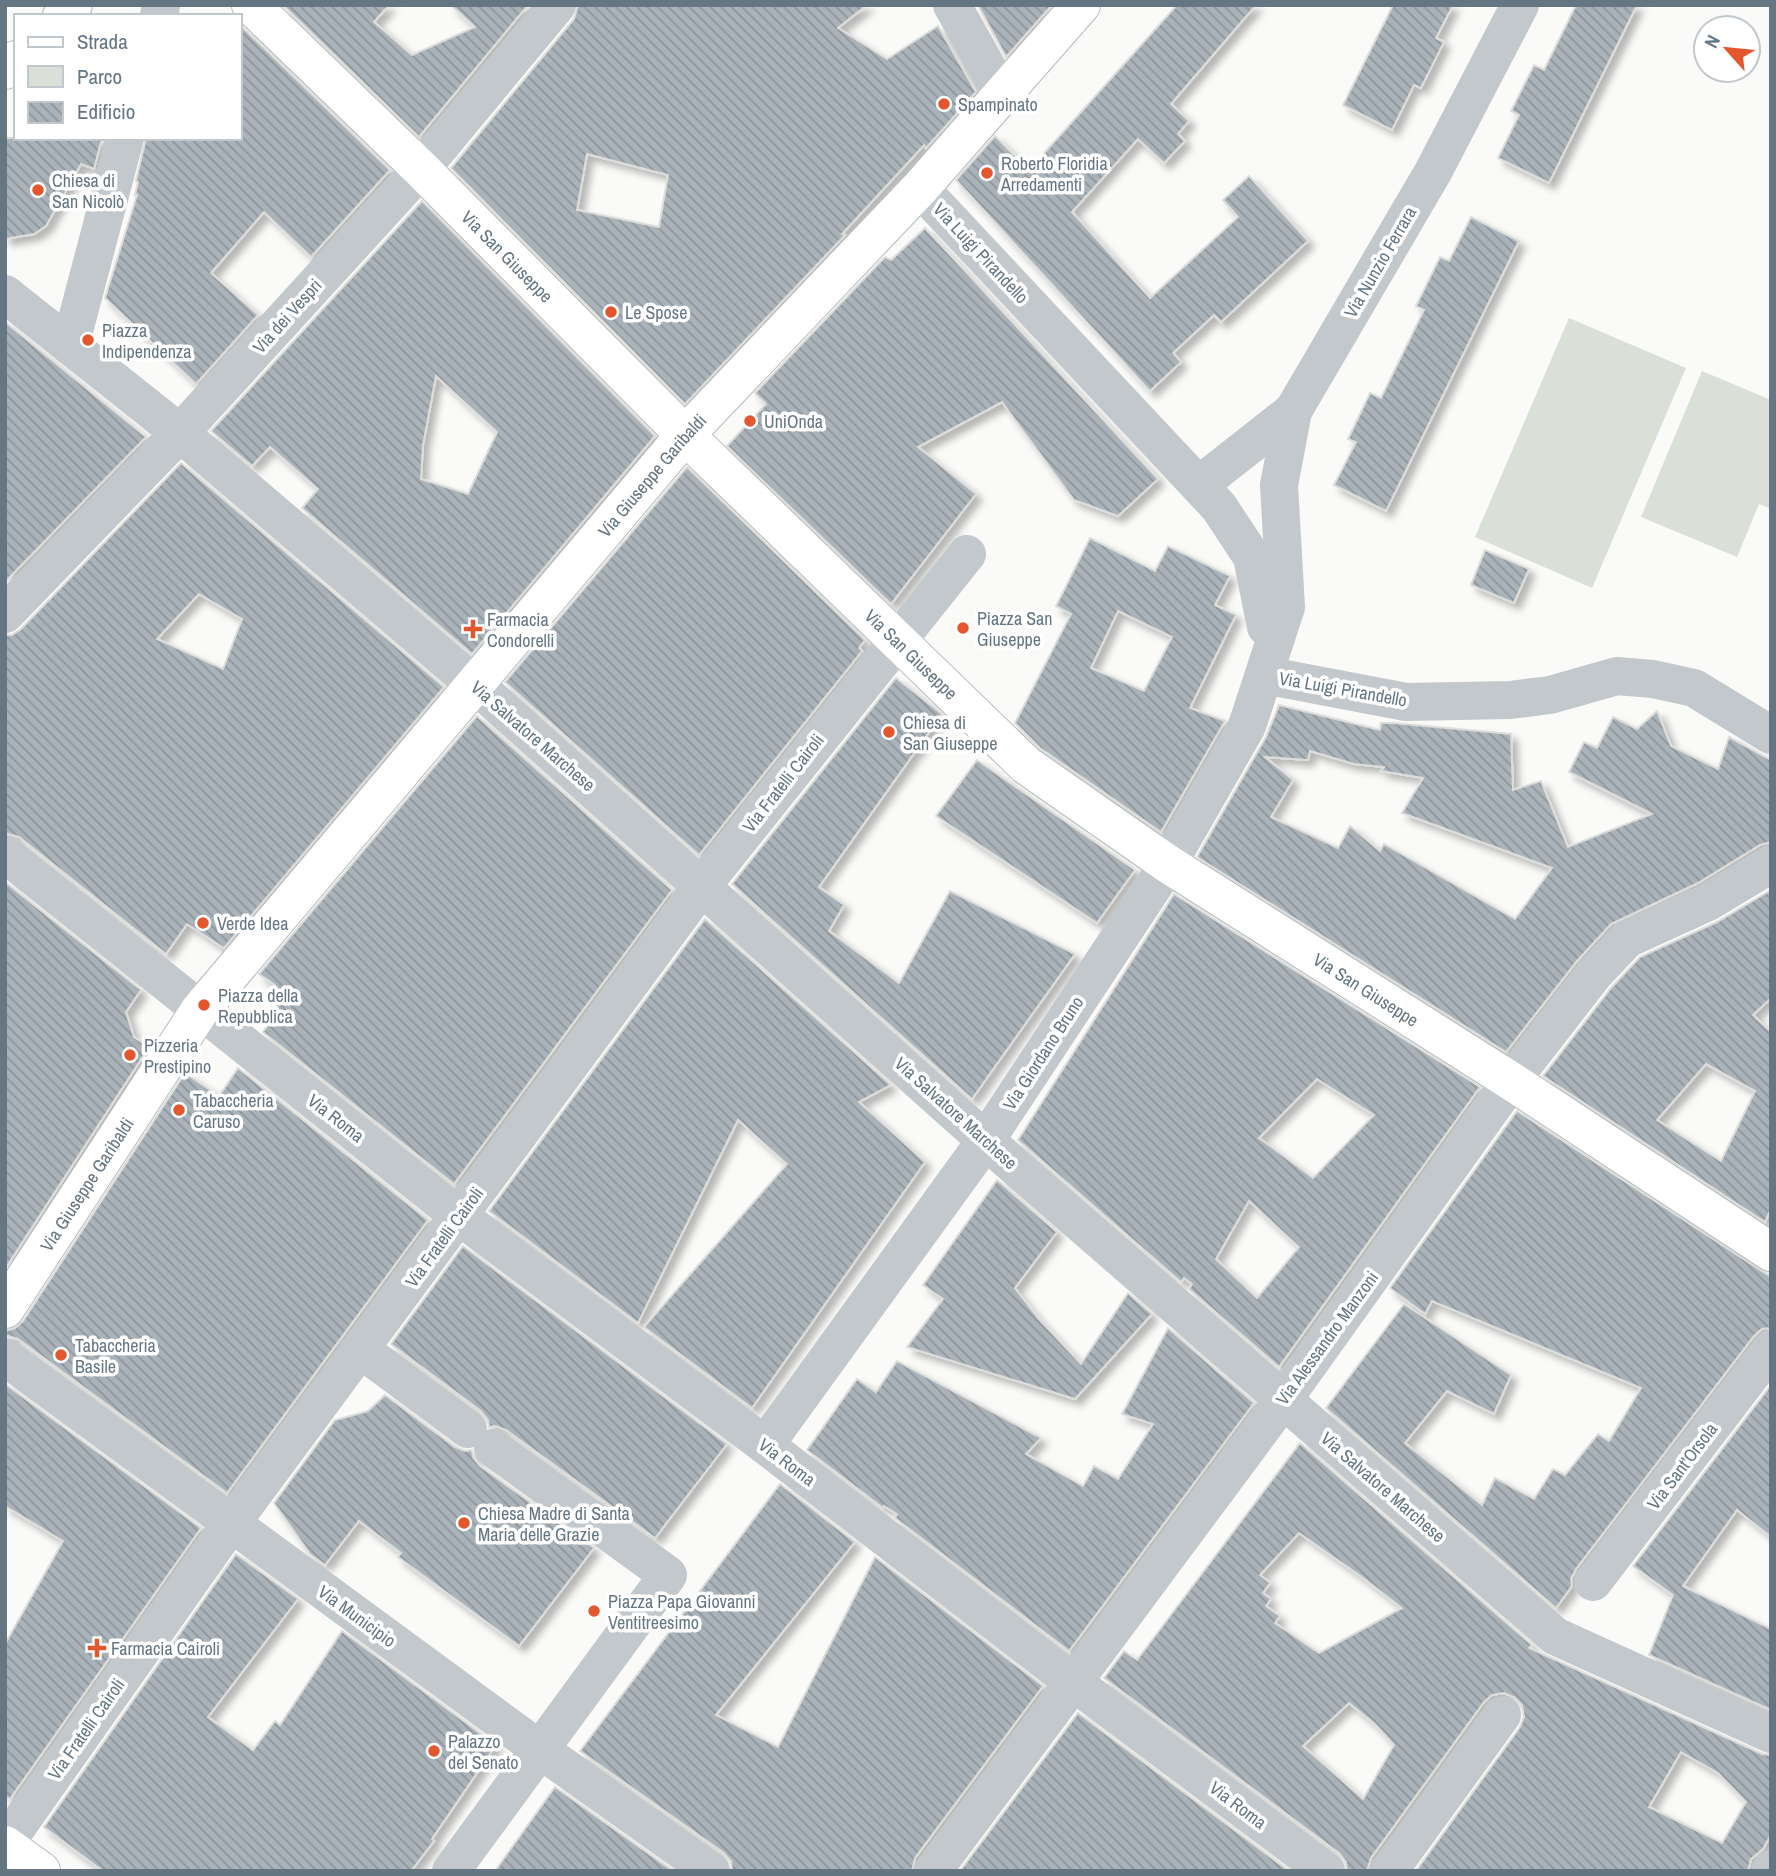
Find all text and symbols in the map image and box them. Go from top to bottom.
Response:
legend [14,14,242,140]
north arrow [1692,14,1762,84]
text: Strada [77,27,128,56]
text: N [1698,30,1726,52]
text: Parco [77,62,122,91]
place label: Spampinato [958,92,1038,117]
marker: Spampinato [936,96,952,112]
text: Edificio [77,97,135,126]
place label: Roberto Floridia Arredamenti [1000,151,1108,197]
marker: Roberto Floridia Arredamenti [979,165,995,181]
place label: Chiesa di San Nicolò [52,168,124,214]
marker: Chiesa di San Nicolò [30,182,46,198]
street label: Via Luigi Pirandello [928,197,1034,309]
street label: Via Nunzio Ferrara [1338,202,1422,322]
street label: Via San Giuseppe [456,205,559,308]
street label: Via dei Vespri [247,273,327,359]
place label: Le Spose [625,300,687,325]
marker: Le Spose [603,304,619,320]
place label: Piazza Indipendenza [102,318,191,364]
marker: Piazza Indipendenza [80,332,96,348]
street label: Via Giuseppe Garibaldi [592,408,712,542]
place label: UniOnda [764,409,823,434]
marker: UniOnda [742,413,758,429]
street label: Via San Giuseppe [859,603,963,705]
place label: Piazza San Giuseppe [977,606,1053,652]
place label: Farmacia Condorelli [487,607,554,653]
marker: Piazza San Giuseppe [955,620,971,636]
marker: Farmacia Condorelli [465,621,481,637]
street label: Via Luigi Pirandello [1277,665,1409,713]
street label: Via Salvatore Marchese [465,675,601,797]
place label: Chiesa di San Giuseppe [903,710,997,756]
marker: Chiesa di San Giuseppe [881,724,897,740]
street label: Via Fratelli Cairoli [737,729,829,837]
place label: Verde Idea [217,911,288,936]
marker: Verde Idea [195,915,211,931]
street label: Via San Giuseppe [1308,947,1424,1032]
place label: Piazza della Repubblica [218,983,298,1029]
street label: Via Giordano Bruno [997,991,1089,1115]
marker: Piazza della Repubblica [196,997,212,1013]
place label: Pizzeria Prestipino [144,1033,211,1079]
marker: Pizzeria Prestipino [122,1047,138,1063]
street label: Via Salvatore Marchese [889,1051,1023,1175]
place label: Tabaccheria Caruso [193,1088,274,1134]
street label: Via Roma [303,1088,369,1148]
marker: Tabaccheria Caruso [171,1102,187,1118]
street label: Via Giuseppe Garibaldi [34,1112,139,1256]
street label: Via Fratelli Cairoli [399,1182,489,1292]
street label: Via Alessandro Manzoni [1270,1266,1384,1410]
place label: Tabaccheria Basile [75,1333,156,1379]
marker: Tabaccheria Basile [53,1347,69,1363]
street label: Via Sant'Orsola [1641,1417,1723,1515]
street label: Via Salvatore Marchese [1315,1426,1451,1548]
street label: Via Roma [753,1432,821,1492]
place label: Chiesa Madre di Santa Maria delle Grazie [478,1501,630,1547]
marker: Chiesa Madre di Santa Maria delle Grazie [456,1515,472,1531]
street label: Via Municipio [313,1579,401,1653]
place label: Piazza Papa Giovanni Ventitreesimo [608,1589,756,1635]
marker: Piazza Papa Giovanni Ventitreesimo [586,1603,602,1619]
place label: Farmacia Cairoli [111,1636,220,1661]
marker: Farmacia Cairoli [89,1640,105,1656]
street label: Via Fratelli Cairoli [42,1673,130,1785]
place label: Palazzo del Senato [448,1729,519,1775]
marker: Palazzo del Senato [426,1743,442,1759]
street label: Via Roma [1204,1775,1272,1835]

